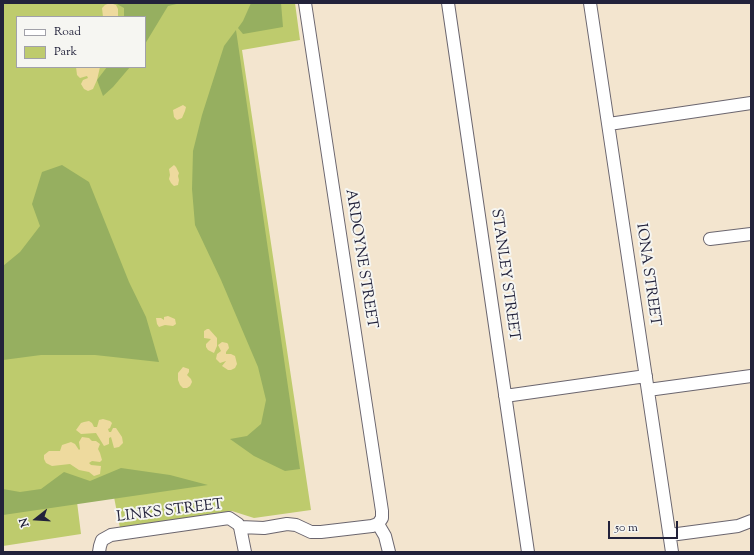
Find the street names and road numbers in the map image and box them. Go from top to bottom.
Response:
street label: ARDOYNE STREET [340,188,380,330]
street label: STANLEY STREET [486,208,522,342]
street label: IONA STREET [631,222,663,328]
street label: LINKS STREET [115,497,225,527]

